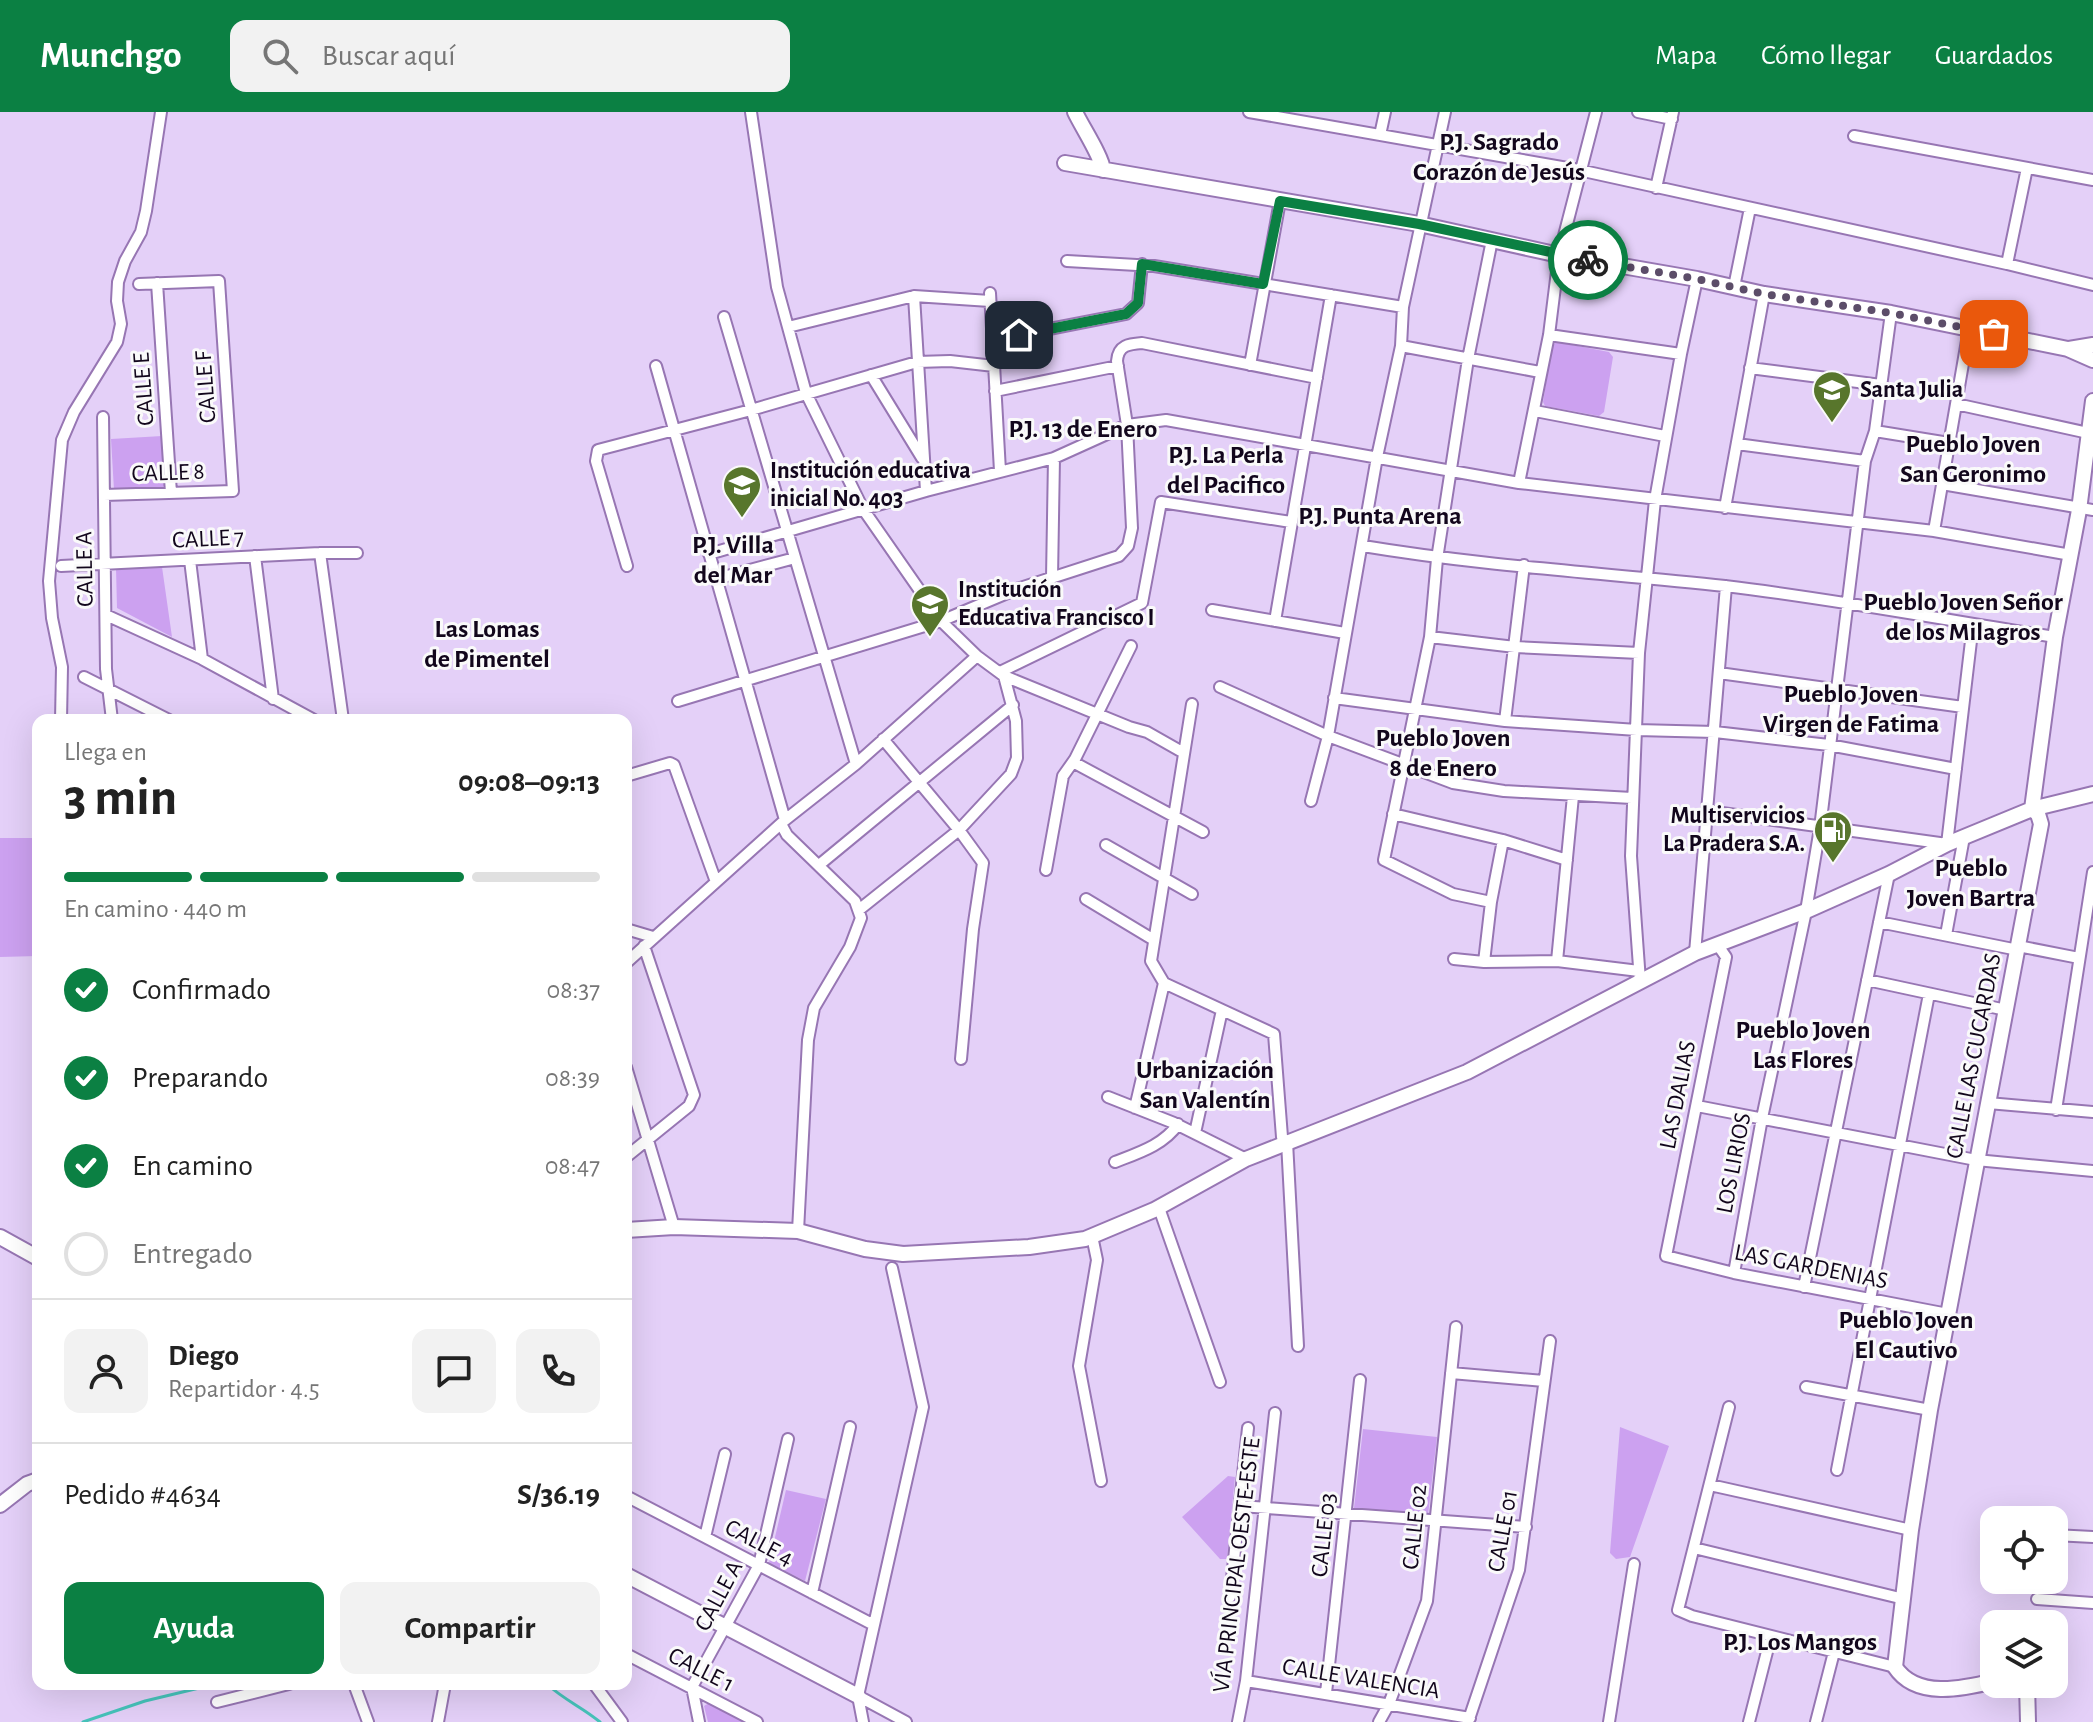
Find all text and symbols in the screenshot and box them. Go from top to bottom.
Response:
search box [230,20,790,92]
icon: search [258,34,302,78]
text: Munchgo [40,37,182,75]
text: Buscar aquí [322,41,455,71]
text: Mapa [1655,42,1717,70]
text: Cómo llegar [1761,42,1891,70]
text: Guardados [1935,42,2053,70]
district label: P.J. Sagrado Corazón de Jesús [1413,129,1585,185]
courier [1548,220,1628,300]
icon: bike [1566,238,1610,282]
pin [1960,300,2028,368]
pin [985,301,1053,369]
icon: bag [1972,312,2016,356]
icon: home [997,313,1041,357]
street label: CALLE F [191,350,220,424]
street label: CALLE E [129,351,159,426]
school or university icon: Santa Julia [1811,369,1853,424]
place label: Santa Julia [1860,378,1963,402]
district label: P.J. 13 de Enero [1009,416,1158,442]
district label: Pueblo Joven San Geronimo [1900,431,2046,487]
district label: P.J. La Perla del Pacifico [1167,442,1285,498]
place label: Institución educativa inicial No. 403 [770,459,971,511]
street label: CALLE 8 [131,460,205,486]
school or university icon: Institución educativa inicial No. 403 [721,464,763,519]
district label: P.J. Punta Arena [1298,503,1462,529]
street label: CALLE 7 [171,525,245,553]
street label: CALLE A [72,531,98,607]
district label: P.J. Villa del Mar [692,532,774,588]
place label: Institución Educativa Francisco I [958,578,1154,630]
school or university icon: Institución Educativa Francisco I [909,583,951,638]
district label: Pueblo Joven Señor de los Milagros [1863,589,2063,645]
district label: Las Lomas de Pimentel [424,616,550,672]
district label: Pueblo Joven Virgen de Fatima [1763,681,1939,737]
district label: Pueblo Joven 8 de Enero [1375,725,1511,781]
text: Llega en [64,739,147,765]
text: 09:08–09:13 [458,767,600,797]
text: 3 min [64,772,177,824]
place label: Multiservicios La Pradera S.A. [1663,804,1805,856]
fuel station icon: Multiservicios La Pradera S.A. [1812,809,1854,864]
district label: Pueblo Joven Bartra [1907,855,2035,911]
text: En camino · 440 m [64,896,247,922]
street label: CALLE LAS CUCARDAS [1942,951,2006,1161]
icon: check [64,968,108,1012]
text: Confirmado [132,975,271,1005]
text: 08:37 [546,977,600,1003]
district label: Pueblo Joven Las Flores [1735,1017,1871,1073]
street label: LAS DALIAS [1656,1039,1700,1151]
icon: check [64,1056,108,1100]
district label: Urbanización San Valentín [1136,1057,1274,1113]
text: Preparando [132,1063,268,1093]
text: 08:39 [545,1065,600,1091]
street label: LOS LIRIOS [1712,1111,1756,1215]
icon: check [64,1144,108,1188]
text: En camino [132,1151,253,1181]
text: 08:47 [545,1153,600,1179]
text: Entregado [132,1239,253,1269]
street label: LAS GARDENIAS [1732,1240,1890,1294]
district label: Pueblo Joven El Cautivo [1838,1307,1974,1363]
button: person [64,1329,148,1413]
button: chat [412,1329,496,1413]
button: phone [516,1329,600,1413]
text: Diego [168,1341,239,1371]
text: Repartidor · 4.5 [168,1376,320,1402]
street label: VÍA PRINCIPAL OESTE-ESTE [1207,1435,1265,1694]
text: Pedido #4634 [64,1480,221,1510]
text: S/36.19 [517,1480,600,1510]
street label: CALLE 02 [1399,1483,1431,1571]
street label: CALLE 01 [1484,1488,1522,1574]
street label: CALLE 03 [1308,1492,1340,1578]
map controls [1980,1506,2068,1698]
button: locate [1980,1506,2068,1594]
street label: CALLE 4 [721,1515,797,1571]
street label: CALLE A [691,1557,747,1635]
button: Ayuda [64,1582,324,1674]
button: Compartir [340,1582,600,1674]
button: layers [1980,1610,2068,1698]
district label: P.J. Los Mangos [1723,1629,1877,1655]
street label: CALLE 1 [664,1643,738,1697]
street label: CALLE VALENCIA [1281,1655,1442,1703]

